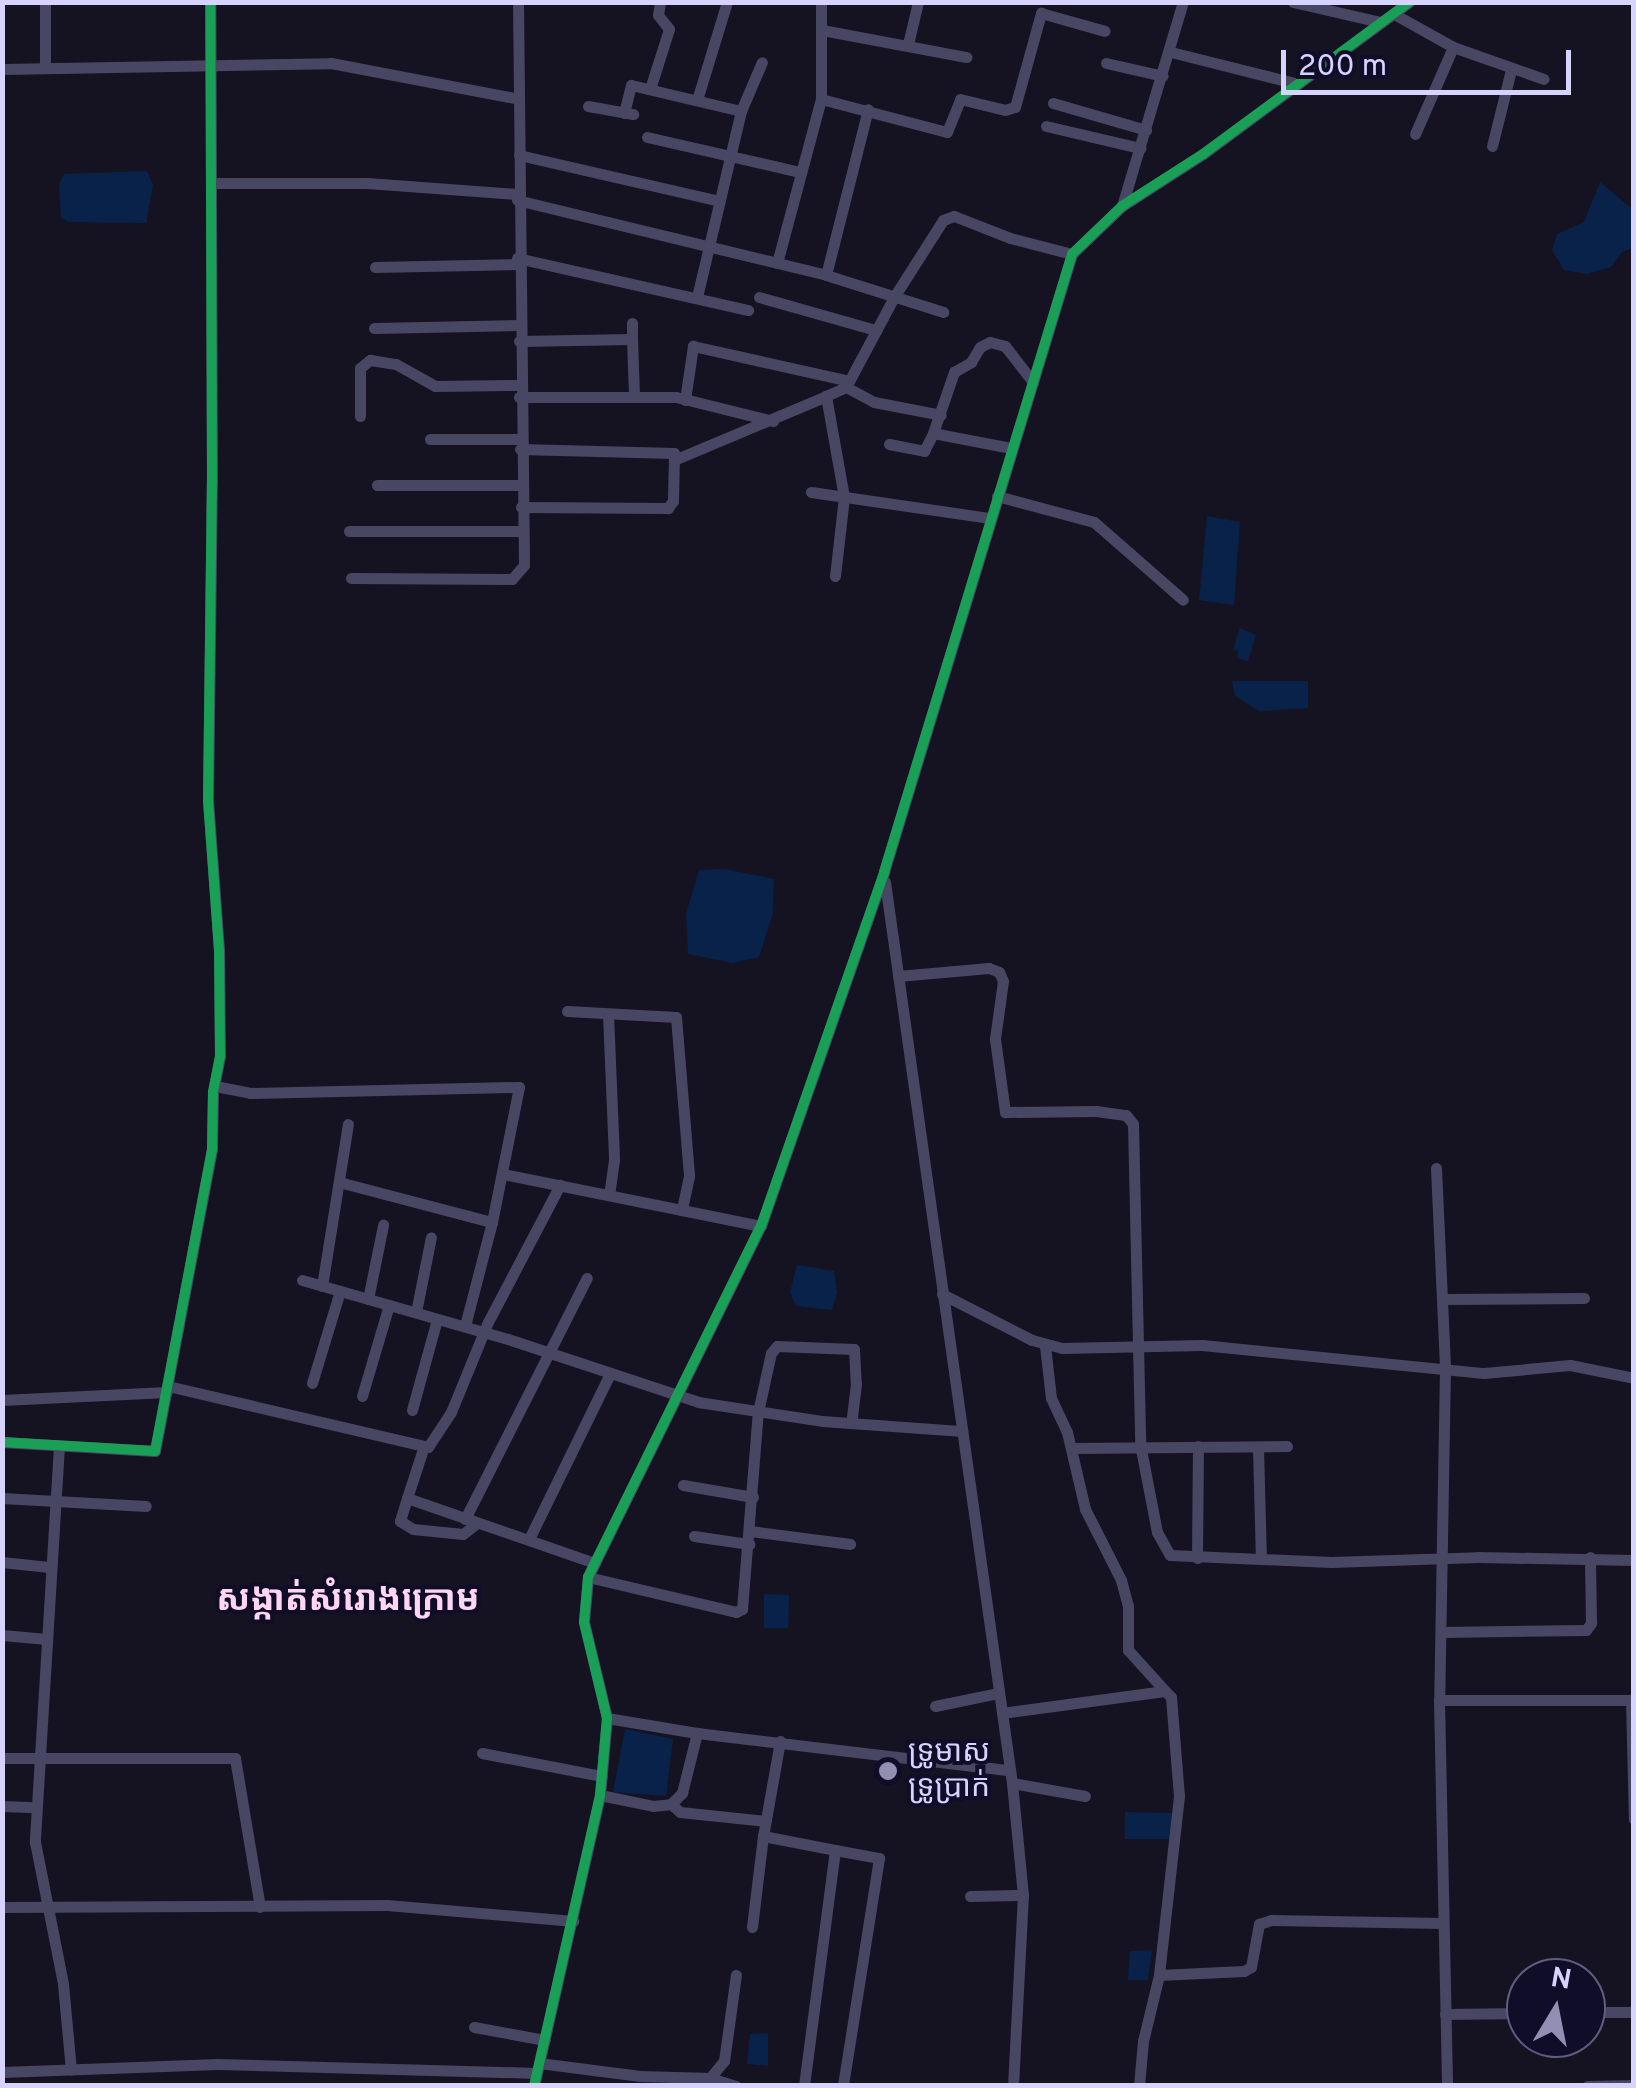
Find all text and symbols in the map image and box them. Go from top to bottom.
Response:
scale bar [1286,30,1576,92]
text: 200 m [1298,49,1387,86]
district label: សង្កាត់សំរោងក្រោម [216,1580,480,1622]
place label: ទ្រូមាស ទ្រូប្រាក់ [908,1736,990,1806]
marker: ទ្រូមាស ទ្រូប្រាក់ [877,1760,899,1782]
north arrow [1506,1958,1606,2058]
text: N [1548,1961,1574,2000]

